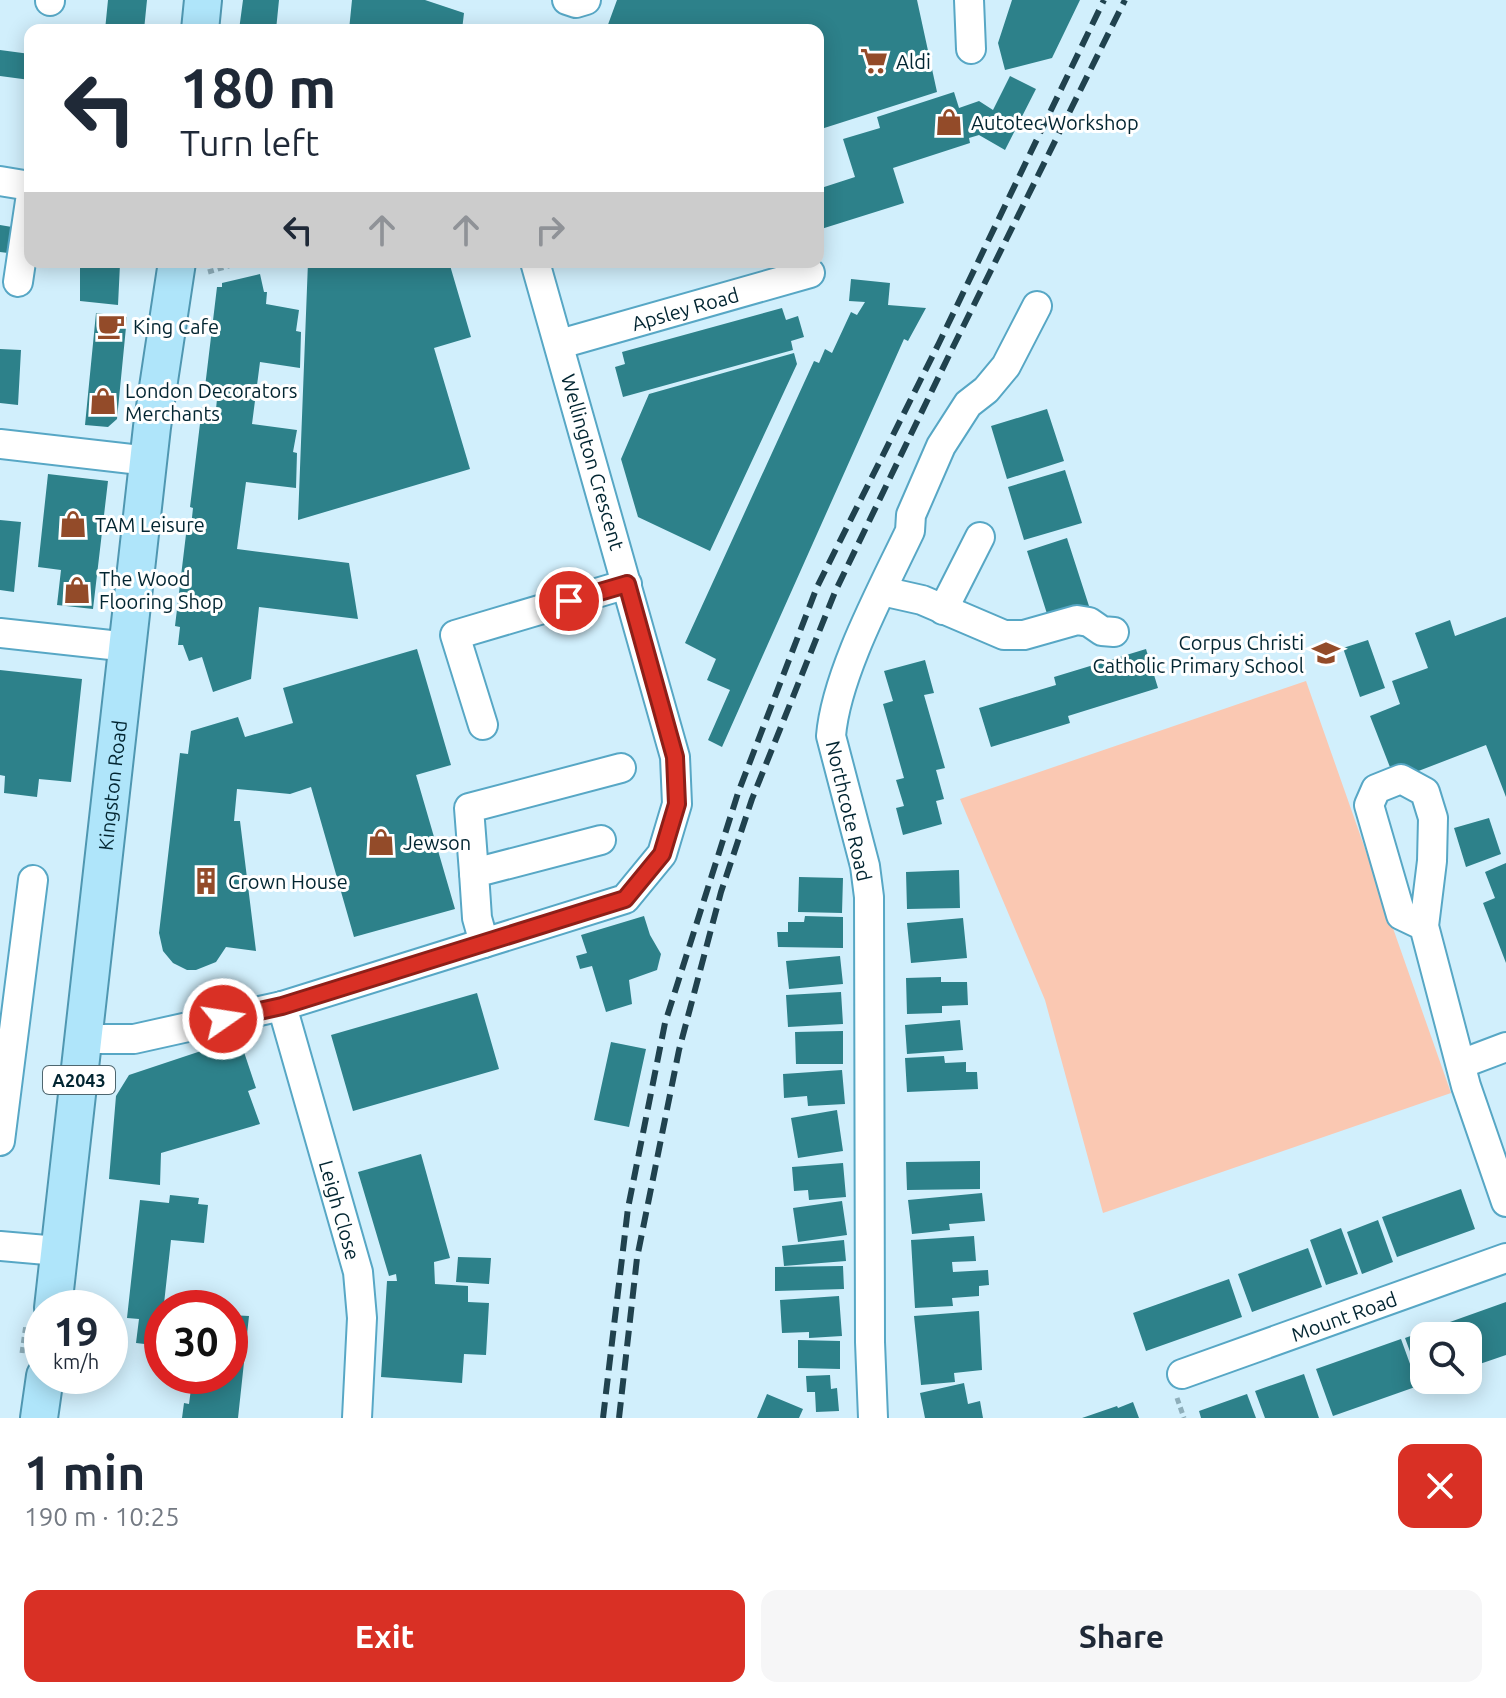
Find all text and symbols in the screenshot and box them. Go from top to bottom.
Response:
supermarket icon: Aldi [859,46,889,76]
place label: Aldi [896,50,931,73]
icon: left [48,56,152,160]
text: 180 m [180,56,336,119]
shop icon: Autotec Workshop [934,107,964,137]
place label: Autotec Workshop [971,111,1139,134]
text: Turn left [180,122,319,163]
icon: left [276,208,320,252]
icon: ahead [360,208,404,252]
icon: ahead [444,208,488,252]
icon: right [528,208,572,252]
street label: Apsley Road [629,282,741,335]
cafe icon: King Cafe [96,311,126,341]
place label: King Cafe [133,315,219,338]
street label: Wellington Crescent [557,371,629,553]
place label: London Decorators Merchants [125,379,297,425]
shop icon: London Decorators Merchants [88,386,118,416]
shop icon: TAM Leisure [58,509,88,539]
place label: TAM Leisure [95,513,205,536]
place label: The Wood Flooring Shop [99,567,223,613]
pin [535,567,603,635]
shop icon: The Wood Flooring Shop [62,575,92,605]
icon: arrive [547,579,591,623]
place label: Corpus Christi Catholic Primary School [1092,631,1304,677]
school or university icon: Corpus Christi Catholic Primary School [1311,638,1341,668]
street label: Kingston Road [93,719,130,852]
street label: Northcote Road [822,739,876,883]
shop icon: Jewson [366,827,396,857]
place label: Jewson [403,831,471,854]
building icon: Crown House [191,866,221,896]
place label: Crown House [228,870,348,893]
position arrow [181,977,265,1061]
road number: A2043 [43,1066,115,1094]
street label: Leigh Close [315,1157,365,1262]
street label: Mount Road [1288,1287,1400,1345]
speed limit sign: 30 [144,1290,248,1394]
text: 19 [53,1309,99,1354]
map controls [1410,1322,1482,1394]
button: search [1410,1322,1482,1394]
text: km/h [53,1350,99,1373]
button: close [1398,1444,1482,1528]
text: 1 min [24,1445,145,1499]
text: 190 m · 10:25 [24,1502,180,1531]
button: Exit [24,1590,745,1682]
button: Share [761,1590,1482,1682]

